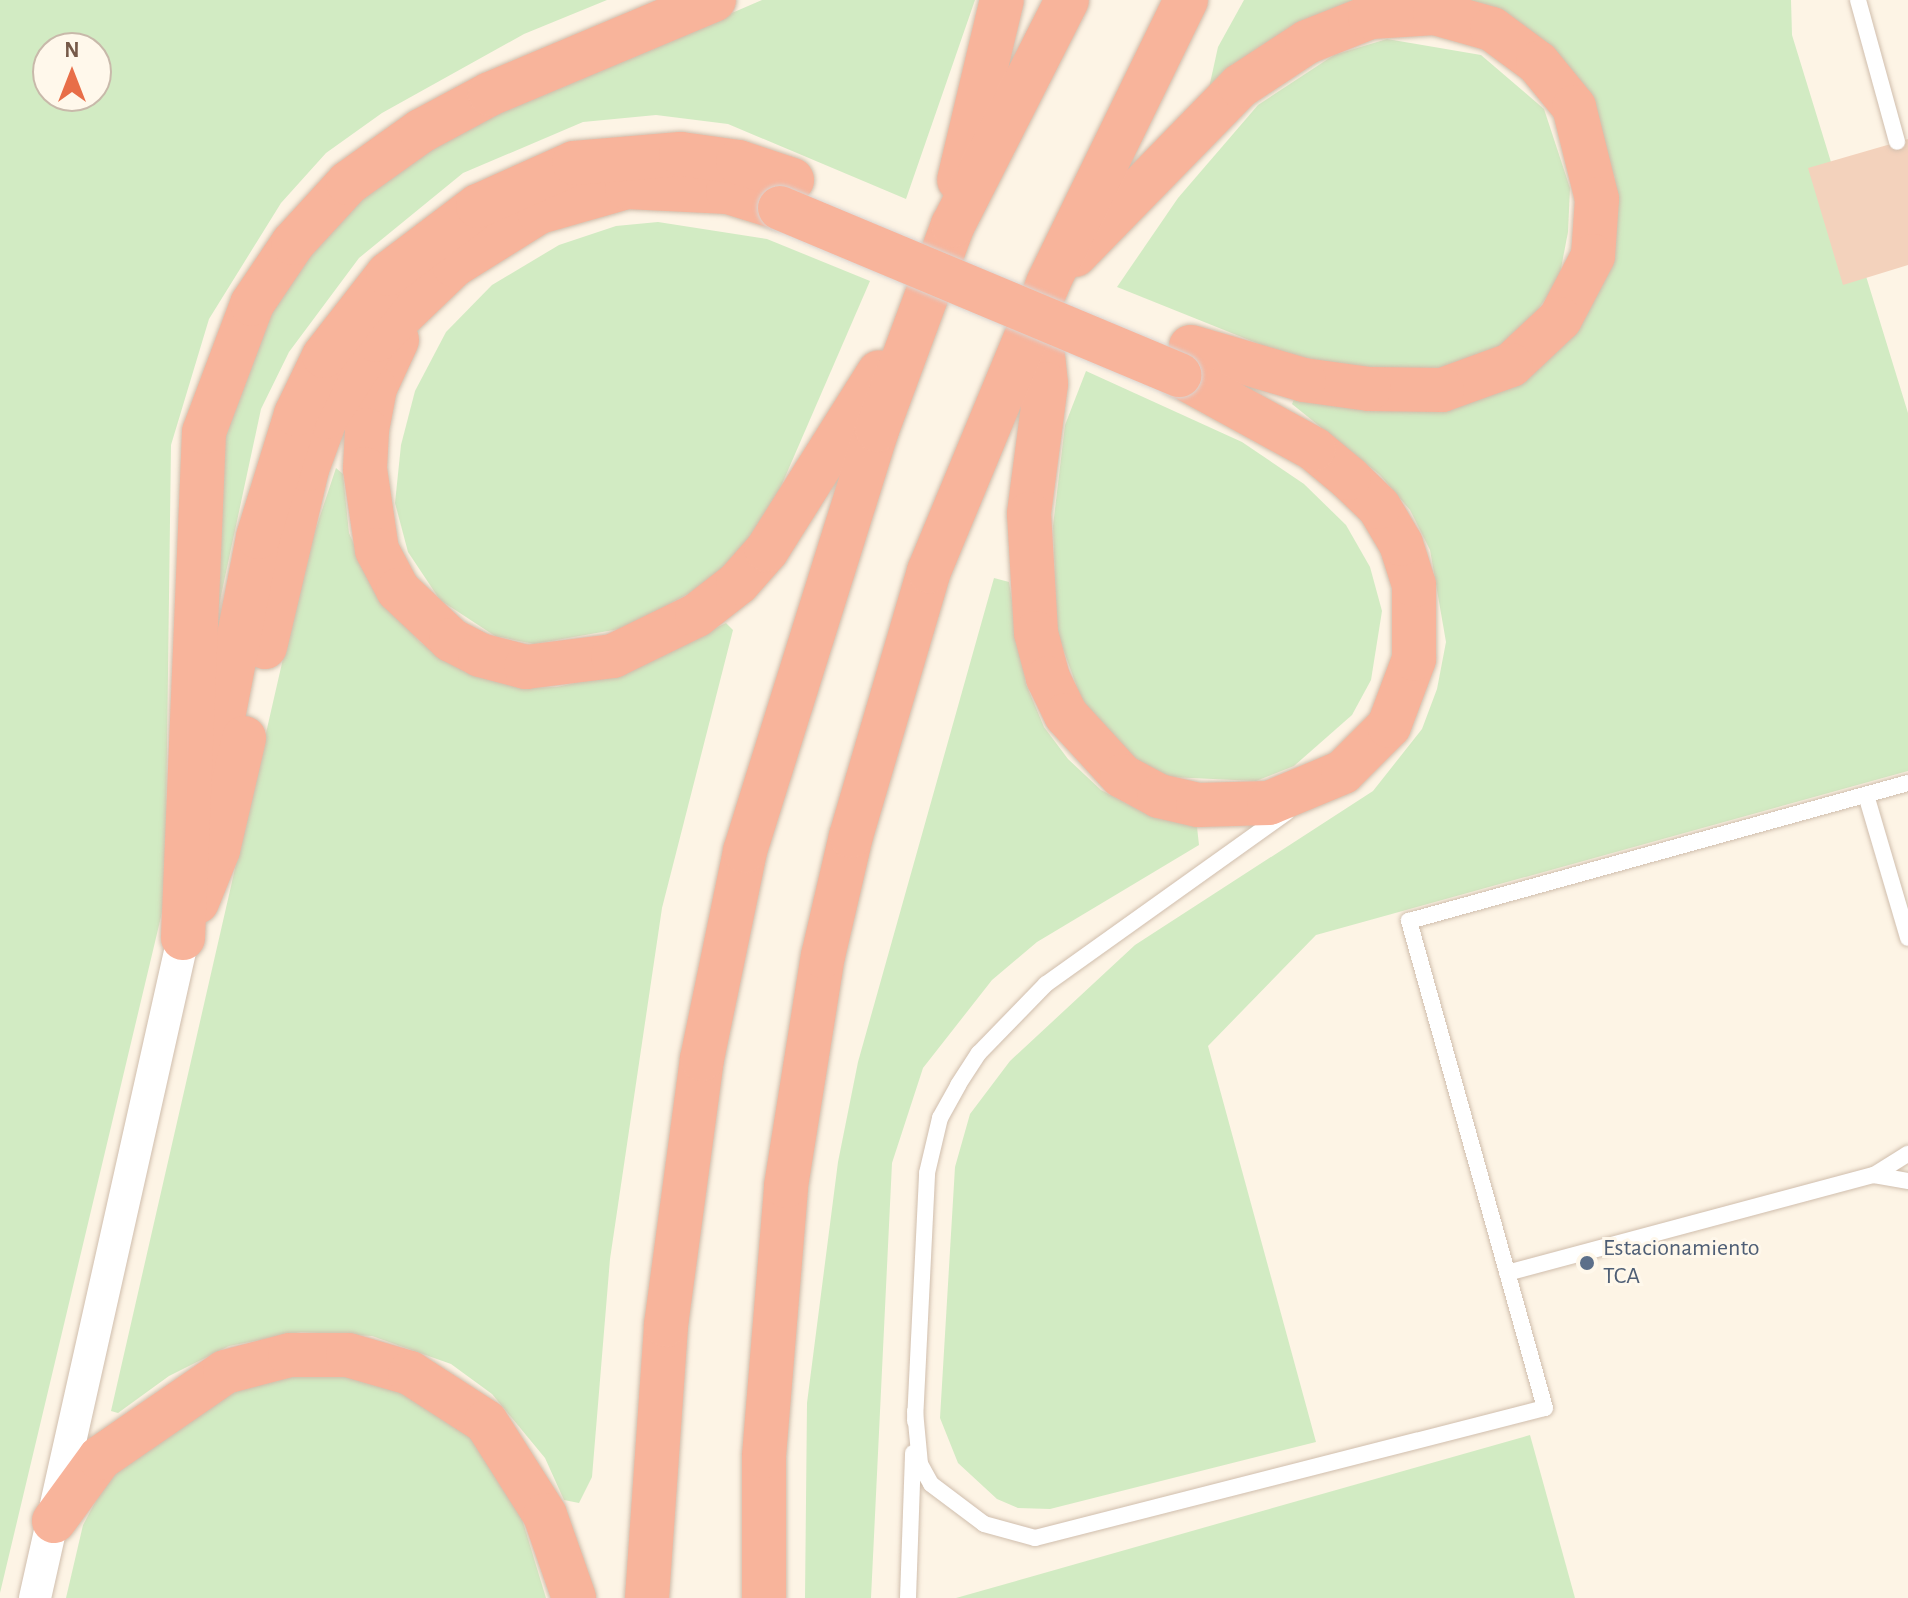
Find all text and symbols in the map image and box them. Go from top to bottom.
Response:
north arrow [32,32,112,112]
text: N [64,39,80,61]
place label: Estacionamiento TCA [1603,1235,1760,1291]
marker: Estacionamiento TCA [1578,1254,1596,1272]

